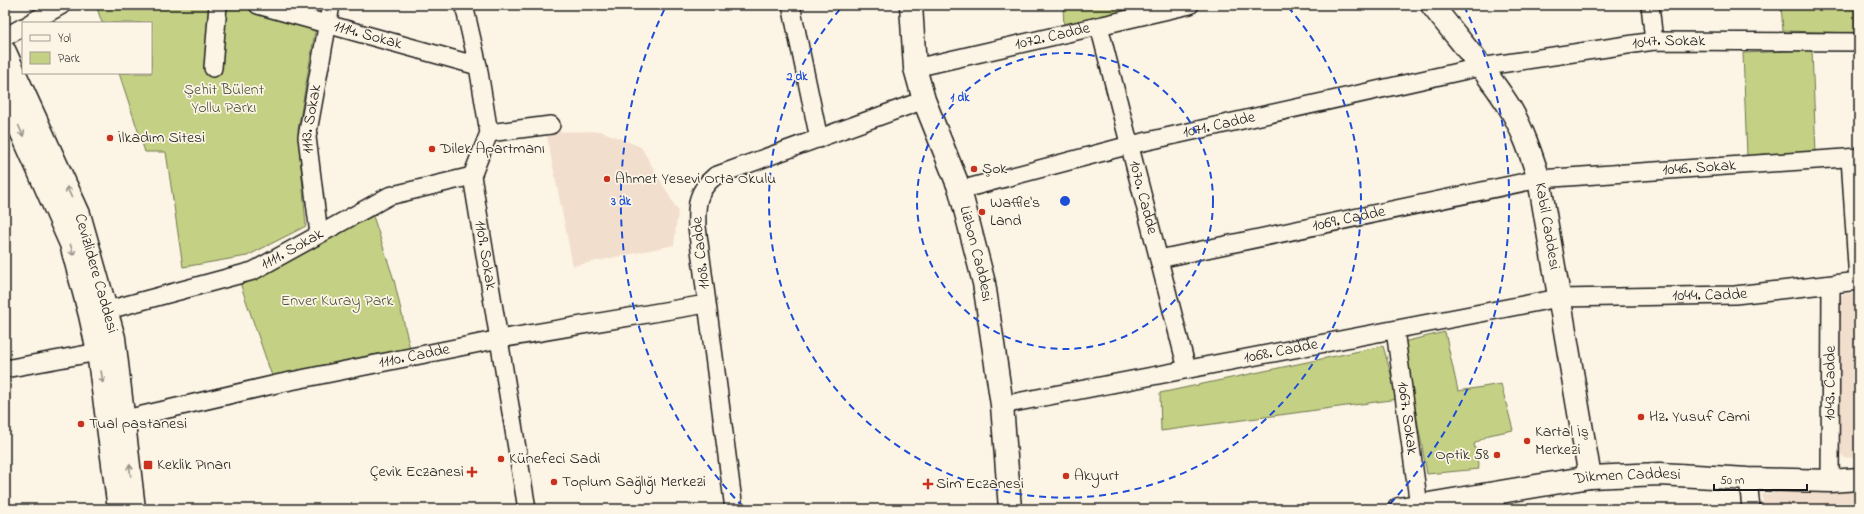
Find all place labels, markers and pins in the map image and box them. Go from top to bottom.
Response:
place label: İlkadım Sitesi [118,126,205,150]
marker: İlkadım Sitesi [105,133,115,143]
place label: Dilek Apartmanı [439,137,545,161]
marker: Dilek Apartmanı [427,144,437,154]
place label: Şok [982,157,1008,181]
marker: Şok [969,164,979,174]
place label: Ahmet Yesevi Orta Okulu [615,167,776,191]
marker: Ahmet Yesevi Orta Okulu [602,174,612,184]
place label: Waffle's Land [990,191,1040,233]
centre of rings [1058,194,1072,208]
marker: Waffle's Land [977,207,987,217]
place label: Hz. Yusuf Cami [1649,405,1750,429]
place label: Tual pastanesi [89,412,187,436]
marker: Hz. Yusuf Cami [1636,412,1646,422]
marker: Tual pastanesi [76,419,86,429]
place label: Kartal İş Merkezi [1535,420,1589,462]
marker: Kartal İş Merkezi [1522,436,1532,446]
place label: Optik 58 [1435,443,1489,467]
place label: Künefeci Sadi [509,447,600,471]
marker: Optik 58 [1492,450,1502,460]
place label: Keklik Pınarı [157,453,231,477]
marker: Künefeci Sadi [496,454,506,464]
marker: Keklik Pınarı [142,459,154,471]
place label: Çevik Eczanesi [370,460,464,484]
place label: Akyurt [1074,464,1120,488]
marker: Çevik Eczanesi [467,467,477,477]
place label: Toplum Sağlığı Merkezi [562,470,706,494]
marker: Akyurt [1061,471,1071,481]
place label: Sim Eczanesi [936,472,1024,496]
marker: Toplum Sağlığı Merkezi [549,477,559,487]
marker: Sim Eczanesi [923,479,933,489]

